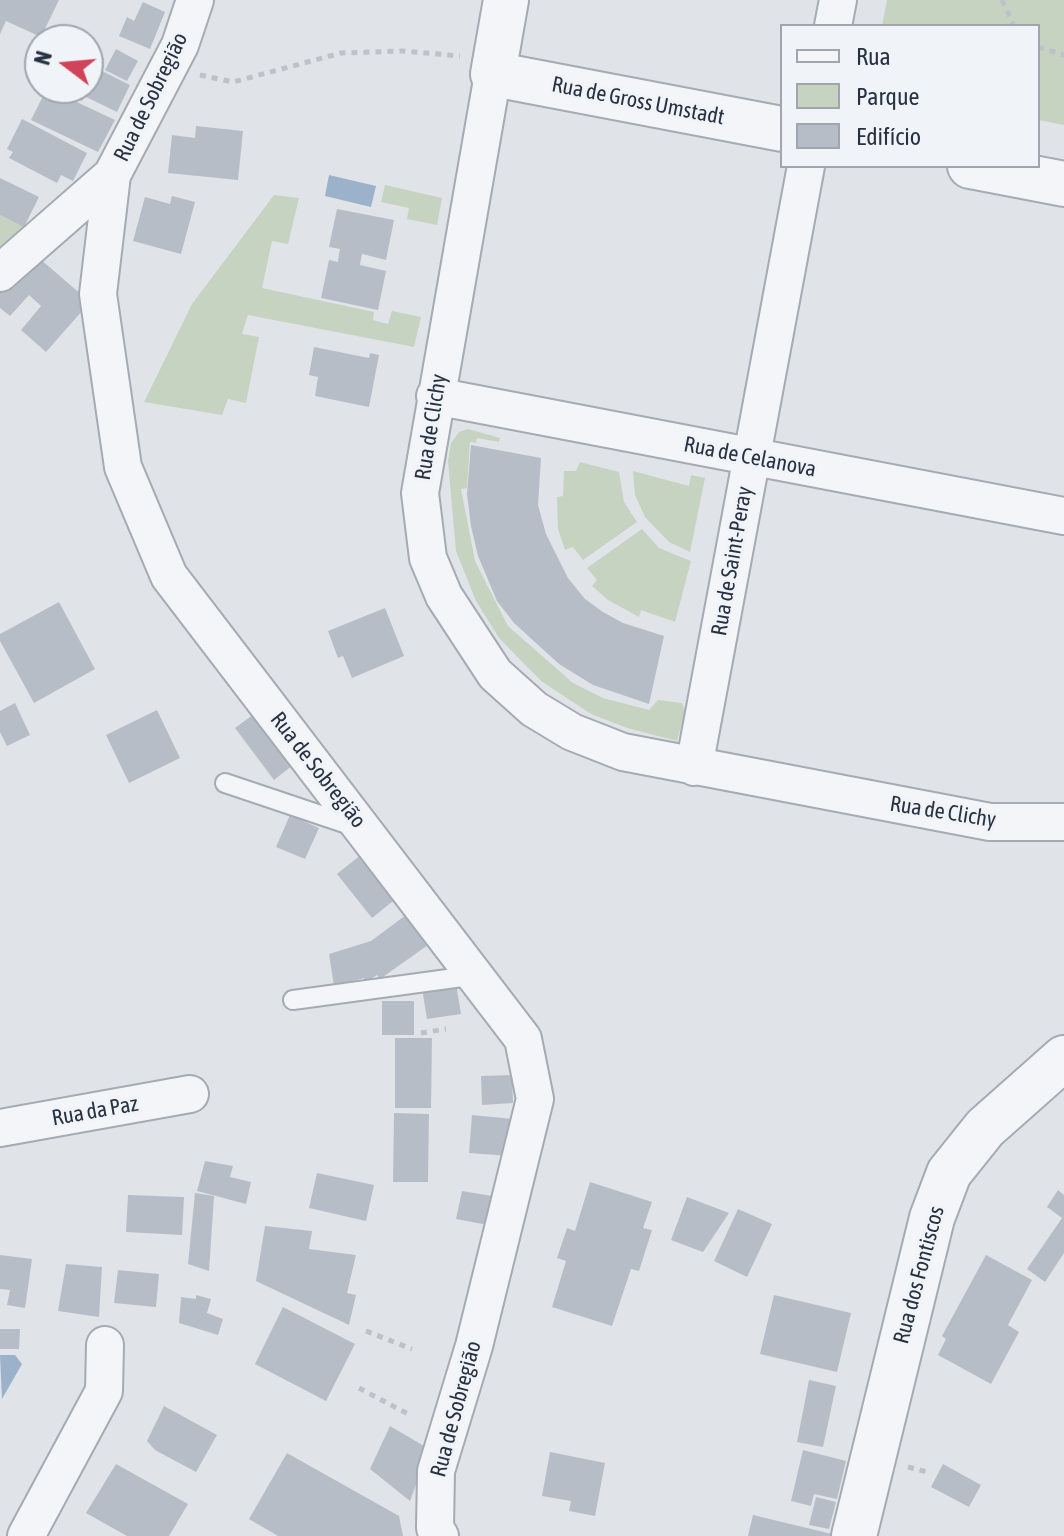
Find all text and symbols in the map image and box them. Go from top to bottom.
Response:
north arrow [24,24,104,104]
legend [780,24,1040,168]
street label: Rua de Sobregião [108,28,194,166]
text: Rua [856,43,891,70]
text: N [29,48,57,68]
street label: Rua de Gross Umstadt [549,71,727,131]
text: Parque [856,83,919,110]
text: Edifício [856,123,921,150]
street label: Rua de Clichy [410,372,452,482]
street label: Rua de Celanova [682,431,818,483]
street label: Rua de Saint-Peray [706,484,758,638]
street label: Rua de Sobregião [265,707,371,833]
street label: Rua de Clichy [888,791,998,833]
street label: Rua da Paz [50,1090,140,1132]
street label: Rua dos Fontiscos [888,1203,950,1347]
street label: Rua de Sobregião [425,1338,487,1480]

